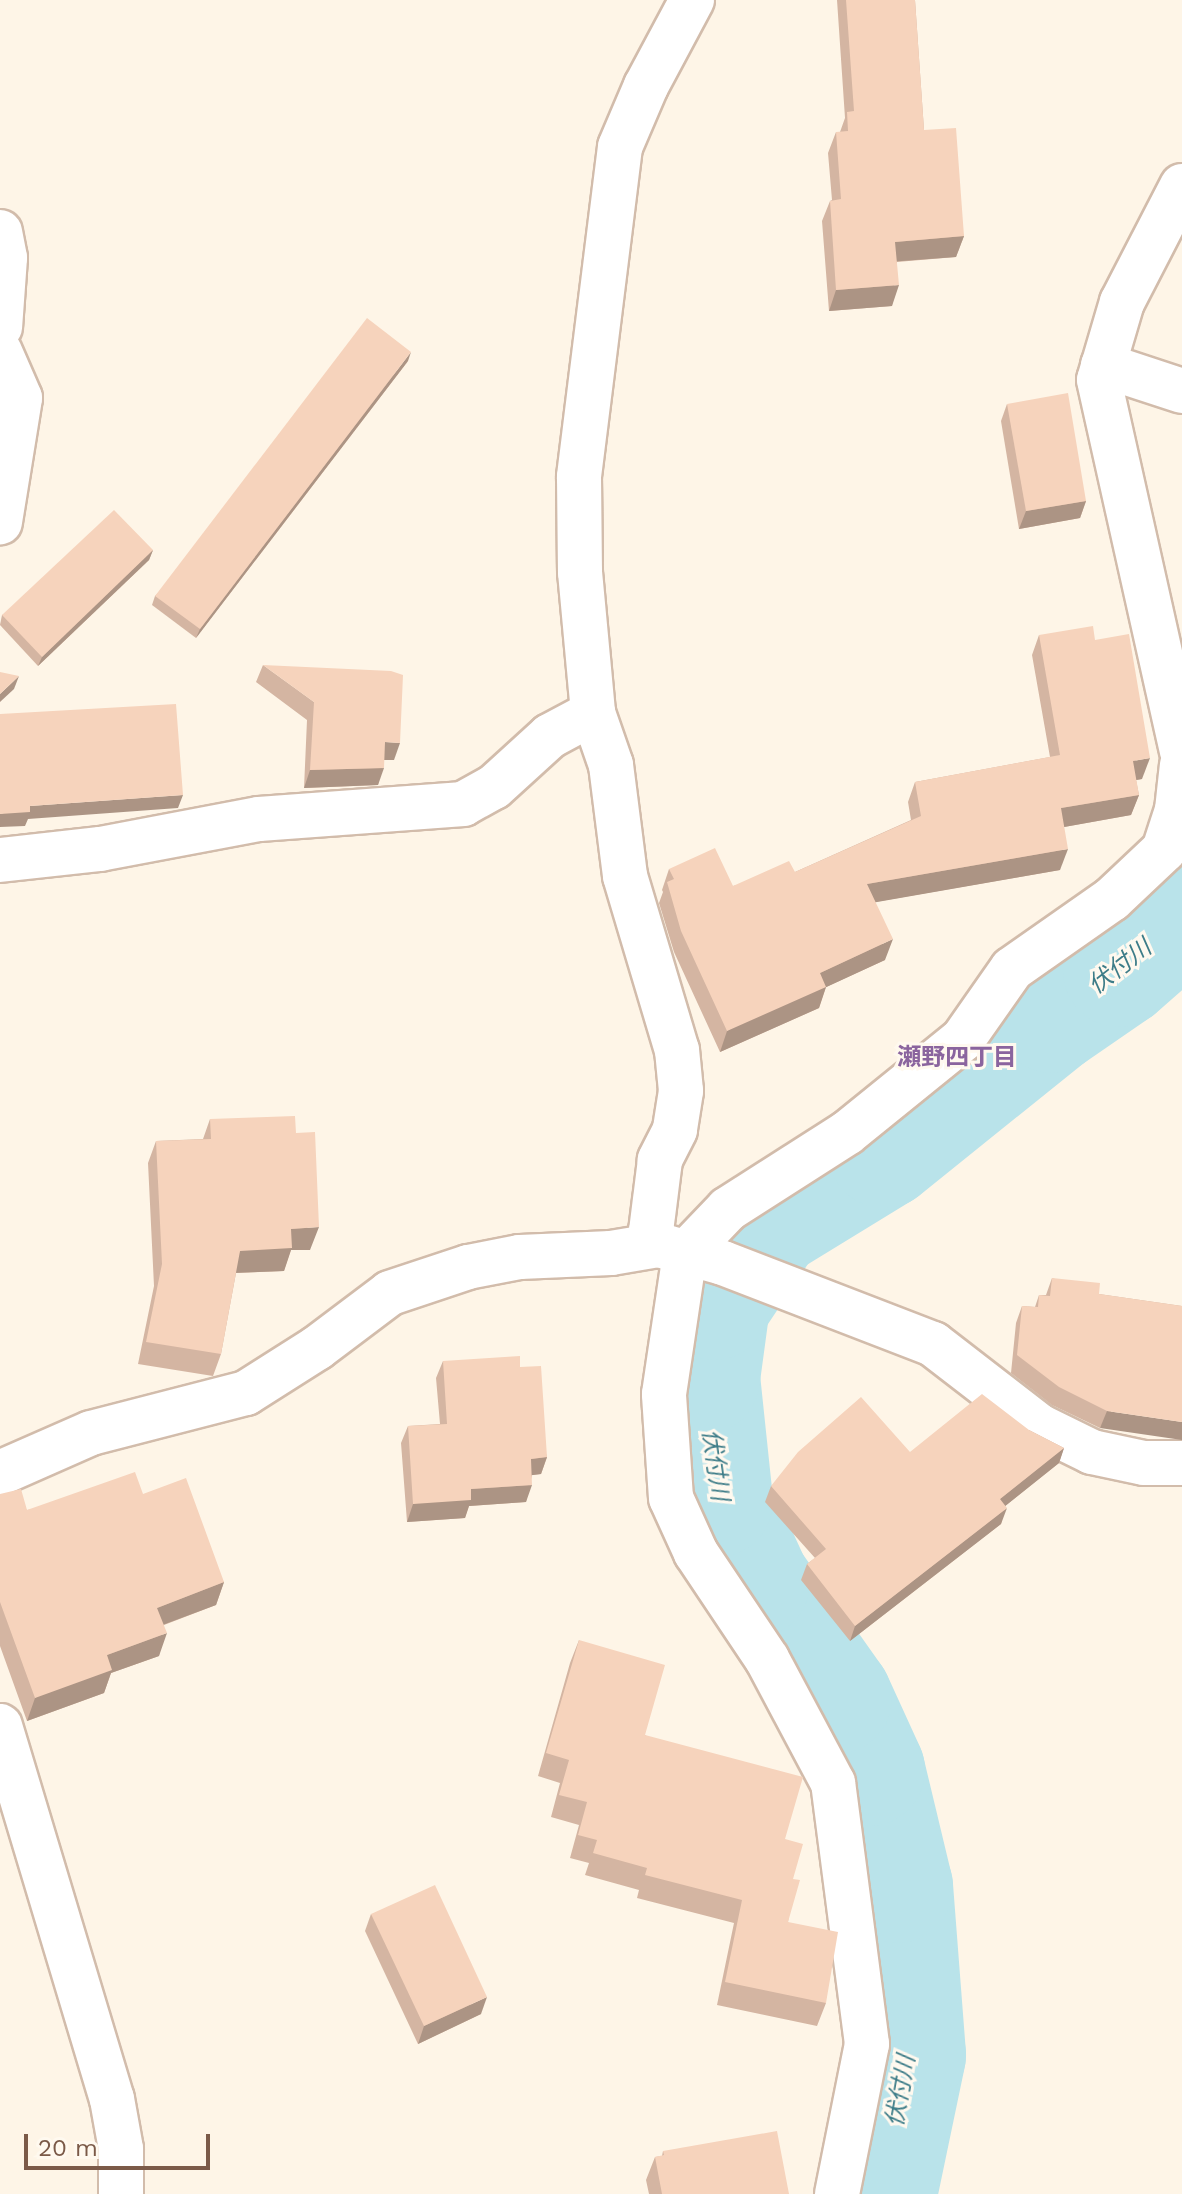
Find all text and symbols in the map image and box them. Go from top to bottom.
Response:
water label: 伏付川 [1083,933,1157,1001]
district label: 瀬野四丁目 [897,1044,1017,1072]
water label: 伏付川 [696,1427,734,1503]
water label: 伏付川 [881,2053,921,2129]
scale bar [28,2118,214,2168]
text: 20 m [38,2134,98,2162]

